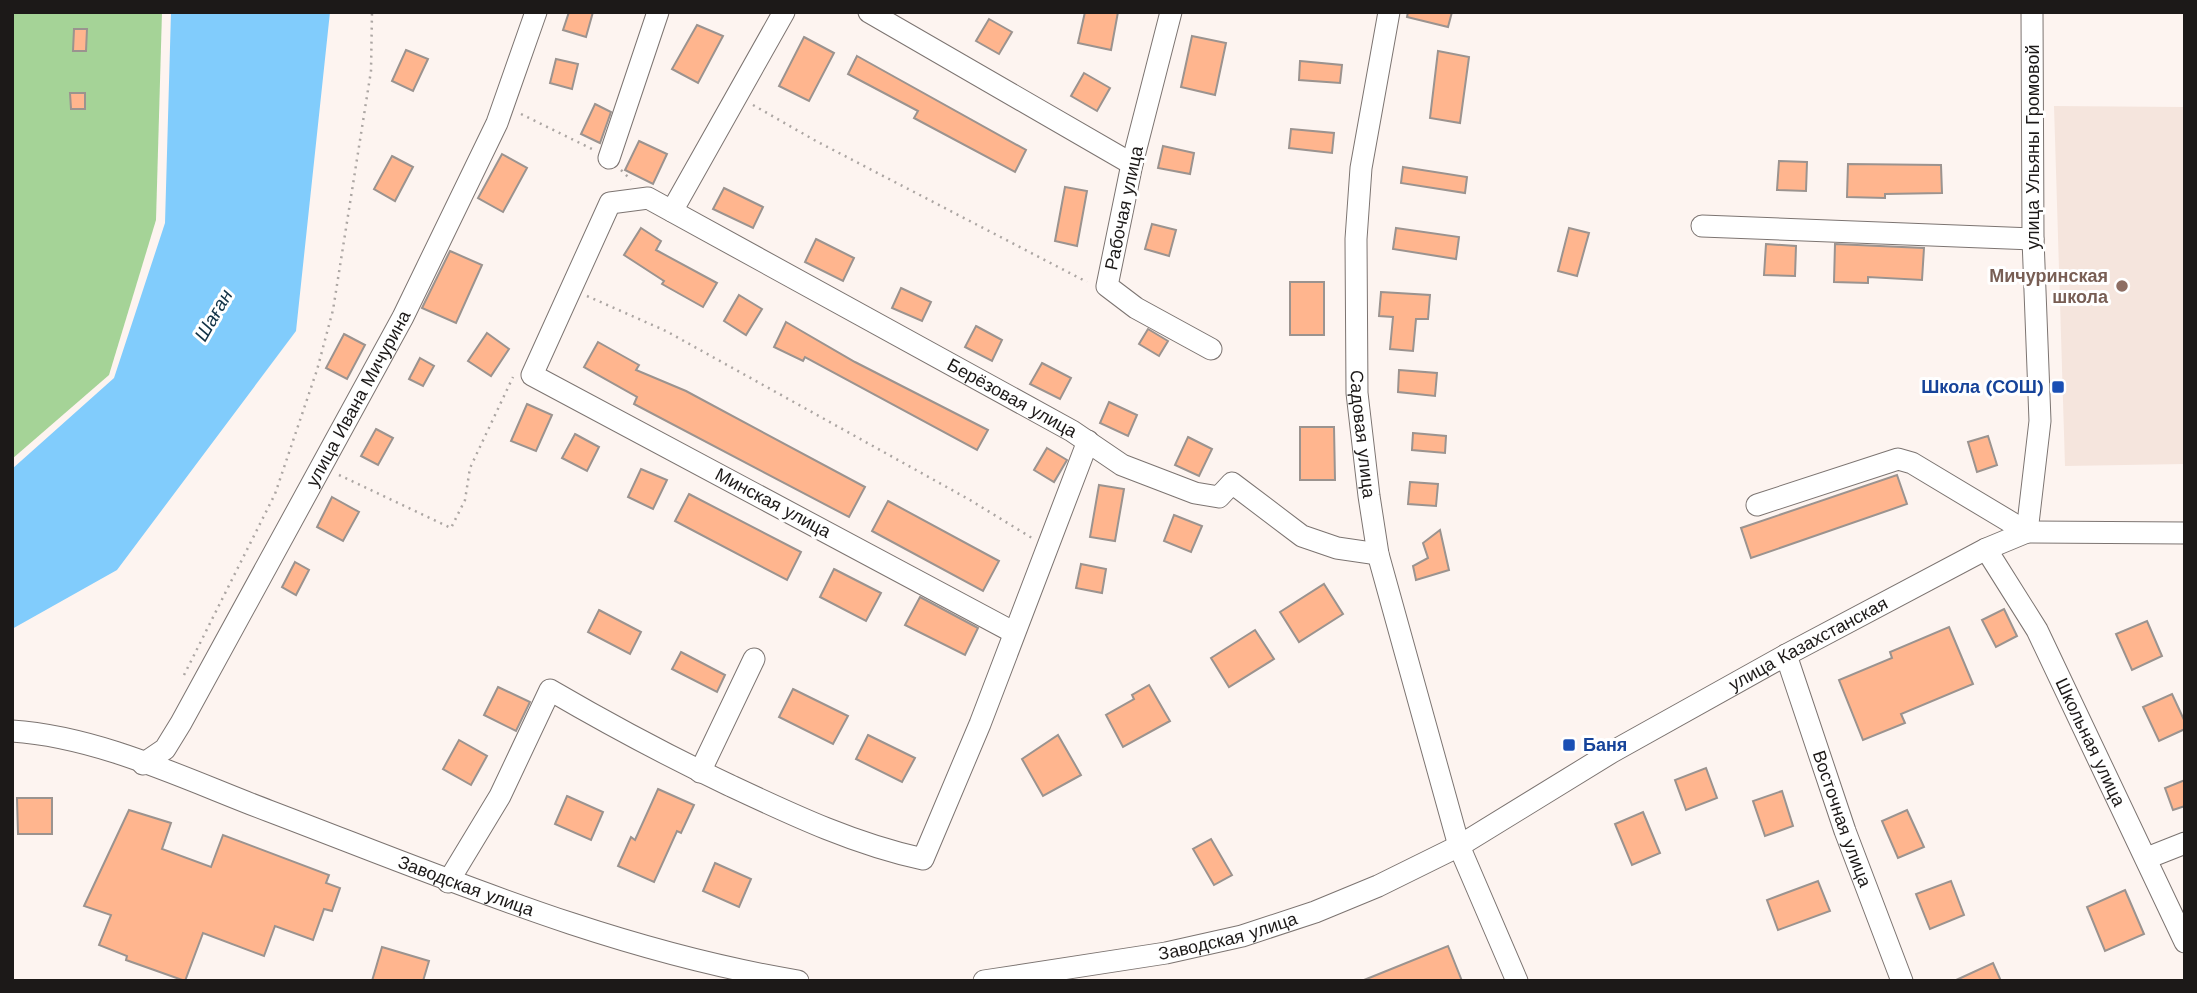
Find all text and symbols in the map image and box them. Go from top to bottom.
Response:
street label: улица Ульяны Громовой [2022,44,2043,250]
street label: Рабочая улица [1100,143,1147,272]
place label: Мичуринская школа [1989,265,2109,307]
marker: Мичуринская школа [2114,278,2130,294]
water label: Шаған [189,285,238,345]
street label: улица Ивана Мичурина [301,306,415,490]
street label: Берёзовая улица [944,354,1082,442]
street label: Садовая улица [1347,370,1380,500]
place label: Школа (СОШ) [1921,376,2044,397]
marker: Школа (СОШ) [2050,379,2066,395]
street label: Минская улица [712,463,835,542]
street label: улица Казахстанская [1725,592,1891,695]
street label: Школьная улица [2051,675,2131,810]
place label: Баня [1583,734,1627,755]
marker: Баня [1561,737,1577,753]
street label: Восточная улица [1809,748,1877,891]
street label: Заводская улица [395,851,538,920]
street label: Заводская улица [1157,907,1301,964]

